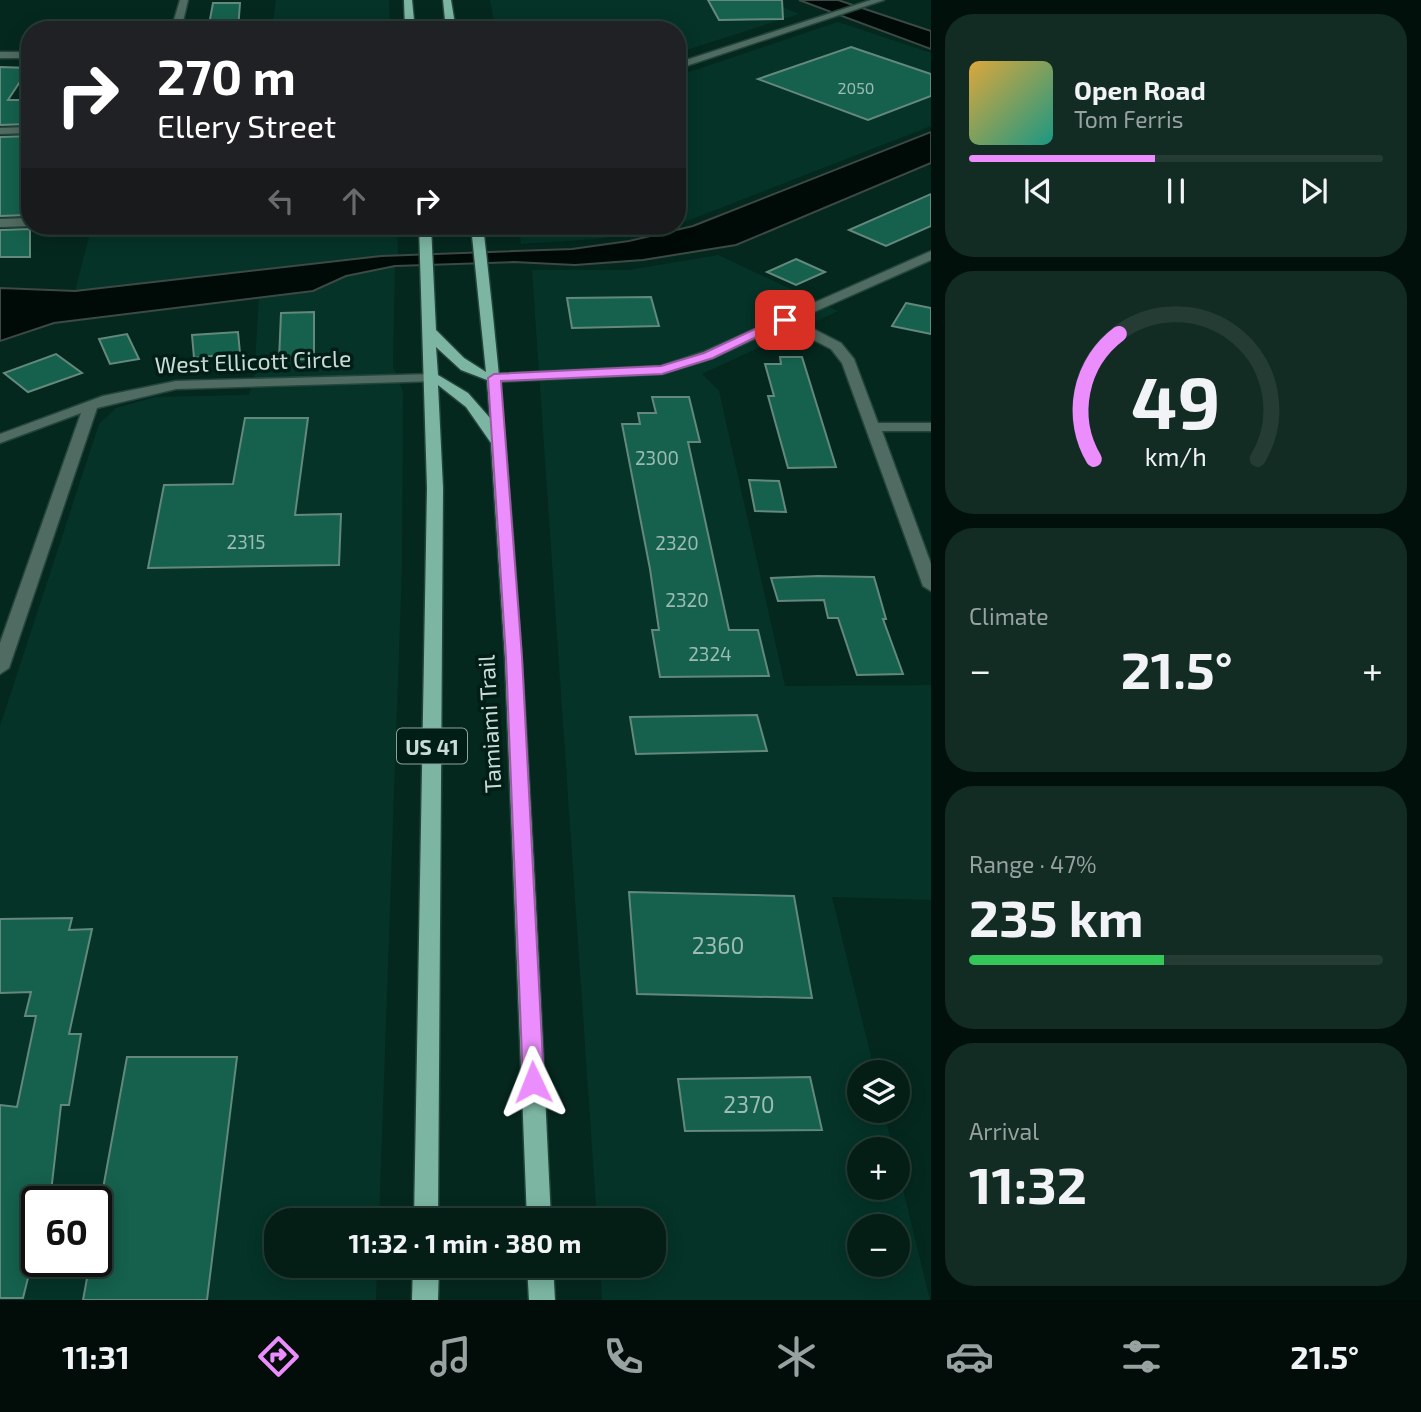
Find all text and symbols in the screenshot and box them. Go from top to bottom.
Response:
text: 270 m [157,46,296,105]
icon: right [42,49,133,140]
text: Open Road [1074,74,1206,105]
house number: 2050 [838,78,874,97]
text: Tom Ferris [1074,105,1183,133]
text: Ellery Street [157,106,336,144]
icon: previous [1019,172,1057,210]
icon: pause [1157,172,1195,210]
icon: next [1295,172,1333,210]
icon: left [262,182,300,220]
icon: ahead [335,182,373,220]
icon: right [408,182,446,220]
pin [755,290,815,350]
icon: arrive [766,301,804,339]
street label: West Ellicott Circle [154,344,352,378]
text: 49 [1131,356,1221,444]
text: km/h [1145,441,1207,471]
house number: 2300 [635,446,679,469]
house number: 2315 [227,530,266,553]
house number: 2320 [655,531,699,554]
house number: 2320 [665,588,709,611]
text: Climate [969,602,1049,630]
text: 21.5° [1121,637,1233,699]
house number: 2324 [688,642,732,665]
text: − [969,646,991,692]
text: + [1362,646,1383,692]
street label: Tamiami Trail [471,654,507,794]
road number: US 41 [397,728,467,764]
text: Range · 47% [969,850,1096,878]
text: 235 km [969,885,1144,947]
house number: 2360 [692,931,744,959]
position arrow [496,1045,570,1119]
map controls [847,1060,910,1277]
button: layers [847,1060,910,1123]
house number: 2370 [723,1090,775,1118]
text: Arrival [969,1117,1039,1145]
button: + [847,1137,910,1200]
text: 11:32 [969,1152,1087,1214]
speed limit sign: 60 [21,1186,112,1277]
button: − [847,1214,910,1277]
text: 11:32 · 1 min · 380 m [349,1227,581,1258]
icon: directions [254,1332,303,1381]
icon: music [426,1332,475,1381]
icon: phone [599,1332,648,1381]
icon: climate [772,1332,821,1381]
icon: car [945,1332,994,1381]
icon: filters [1117,1332,1166,1381]
text: 11:31 [62,1337,130,1375]
text: 21.5° [1290,1337,1359,1375]

